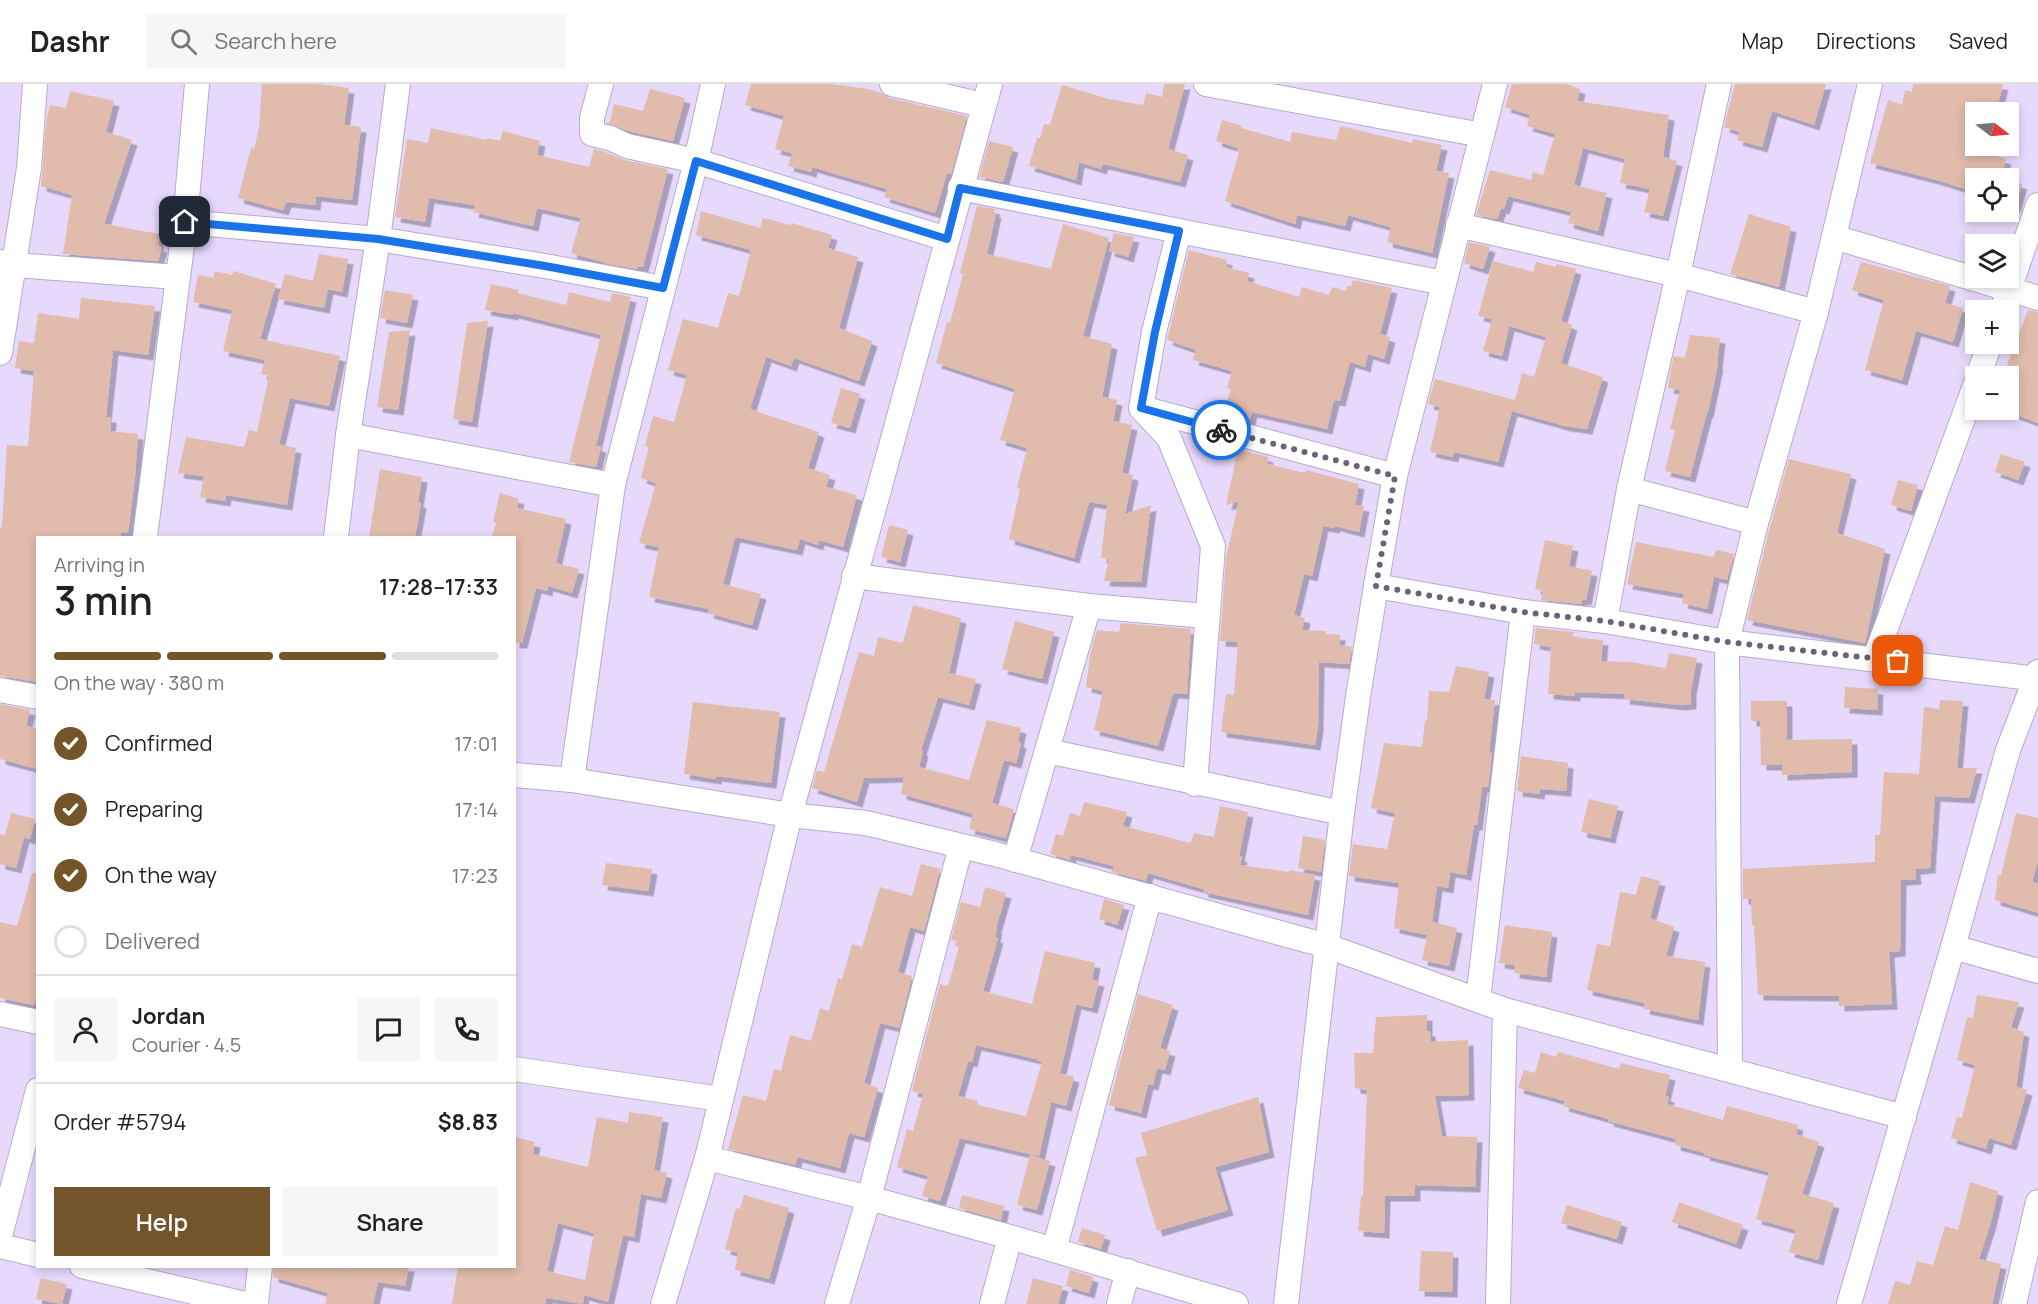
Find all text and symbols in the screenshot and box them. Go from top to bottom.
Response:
search box [146,14,566,68]
text: Dashr [30,22,110,60]
icon: search [167,25,200,58]
text: Search here [215,26,337,56]
text: Map [1742,27,1783,55]
text: Directions [1816,27,1916,55]
text: Saved [1949,27,2008,55]
north arrow [1965,102,2019,156]
map controls [1965,102,2019,420]
button: locate [1965,168,2019,222]
pin [159,196,210,247]
icon: home [168,205,201,238]
button: layers [1965,234,2019,288]
button: + [1965,300,2019,354]
button: − [1965,366,2019,420]
courier [1191,400,1251,460]
icon: bike [1205,414,1238,447]
text: Arriving in [54,551,145,578]
text: 17:28–17:33 [379,572,498,602]
text: 3 min [54,573,153,627]
pin [1872,635,1923,686]
icon: bag [1881,644,1914,677]
text: On the way · 380 m [54,669,224,696]
icon: check [54,727,87,760]
text: Confirmed [105,728,213,758]
text: 17:01 [454,730,498,757]
icon: check [54,793,87,826]
text: Preparing [105,794,203,824]
text: 17:14 [455,796,498,823]
icon: check [54,859,87,892]
text: On the way [105,860,217,890]
text: 17:23 [452,862,498,889]
text: Delivered [105,926,200,956]
button: person [54,998,117,1061]
button: chat [357,998,420,1061]
button: phone [435,998,498,1061]
text: Jordan [132,1001,205,1031]
text: Courier · 4.5 [132,1031,241,1058]
text: Order #5794 [54,1107,186,1137]
text: $8.83 [438,1107,498,1137]
button: Help [54,1187,270,1256]
button: Share [282,1187,498,1256]

